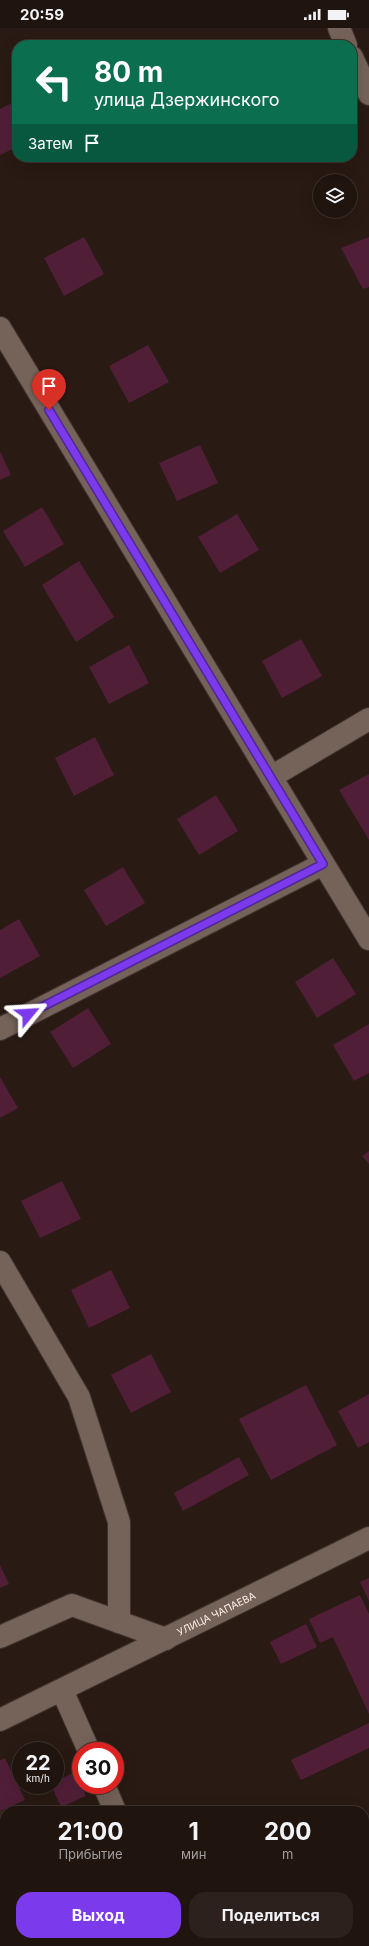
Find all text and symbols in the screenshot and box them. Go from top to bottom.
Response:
text: 20:59 [20,5,64,24]
text: 80 m [94,55,163,89]
icon: left [28,56,80,108]
text: улица Дзержинского [94,89,280,110]
icon: arrive [81,132,103,154]
text: Затем [28,134,73,153]
map controls [313,174,357,218]
button: layers [313,174,357,218]
pin [32,369,66,410]
icon: arrive [38,375,60,397]
position arrow [7,993,49,1035]
street label: УЛИЦА ЧАПАЕВА [175,1589,257,1638]
speed limit sign: 30 [72,1742,124,1794]
text: 22 [25,1751,51,1775]
text: km/h [26,1772,50,1784]
text: 21:00 [58,1817,123,1846]
text: 1 [189,1817,199,1846]
text: 200 [264,1817,311,1846]
text: Прибытие [58,1846,123,1862]
text: мин [181,1846,206,1862]
text: m [282,1846,293,1862]
button: Выход [16,1892,181,1938]
button: Поделиться [189,1892,353,1938]

